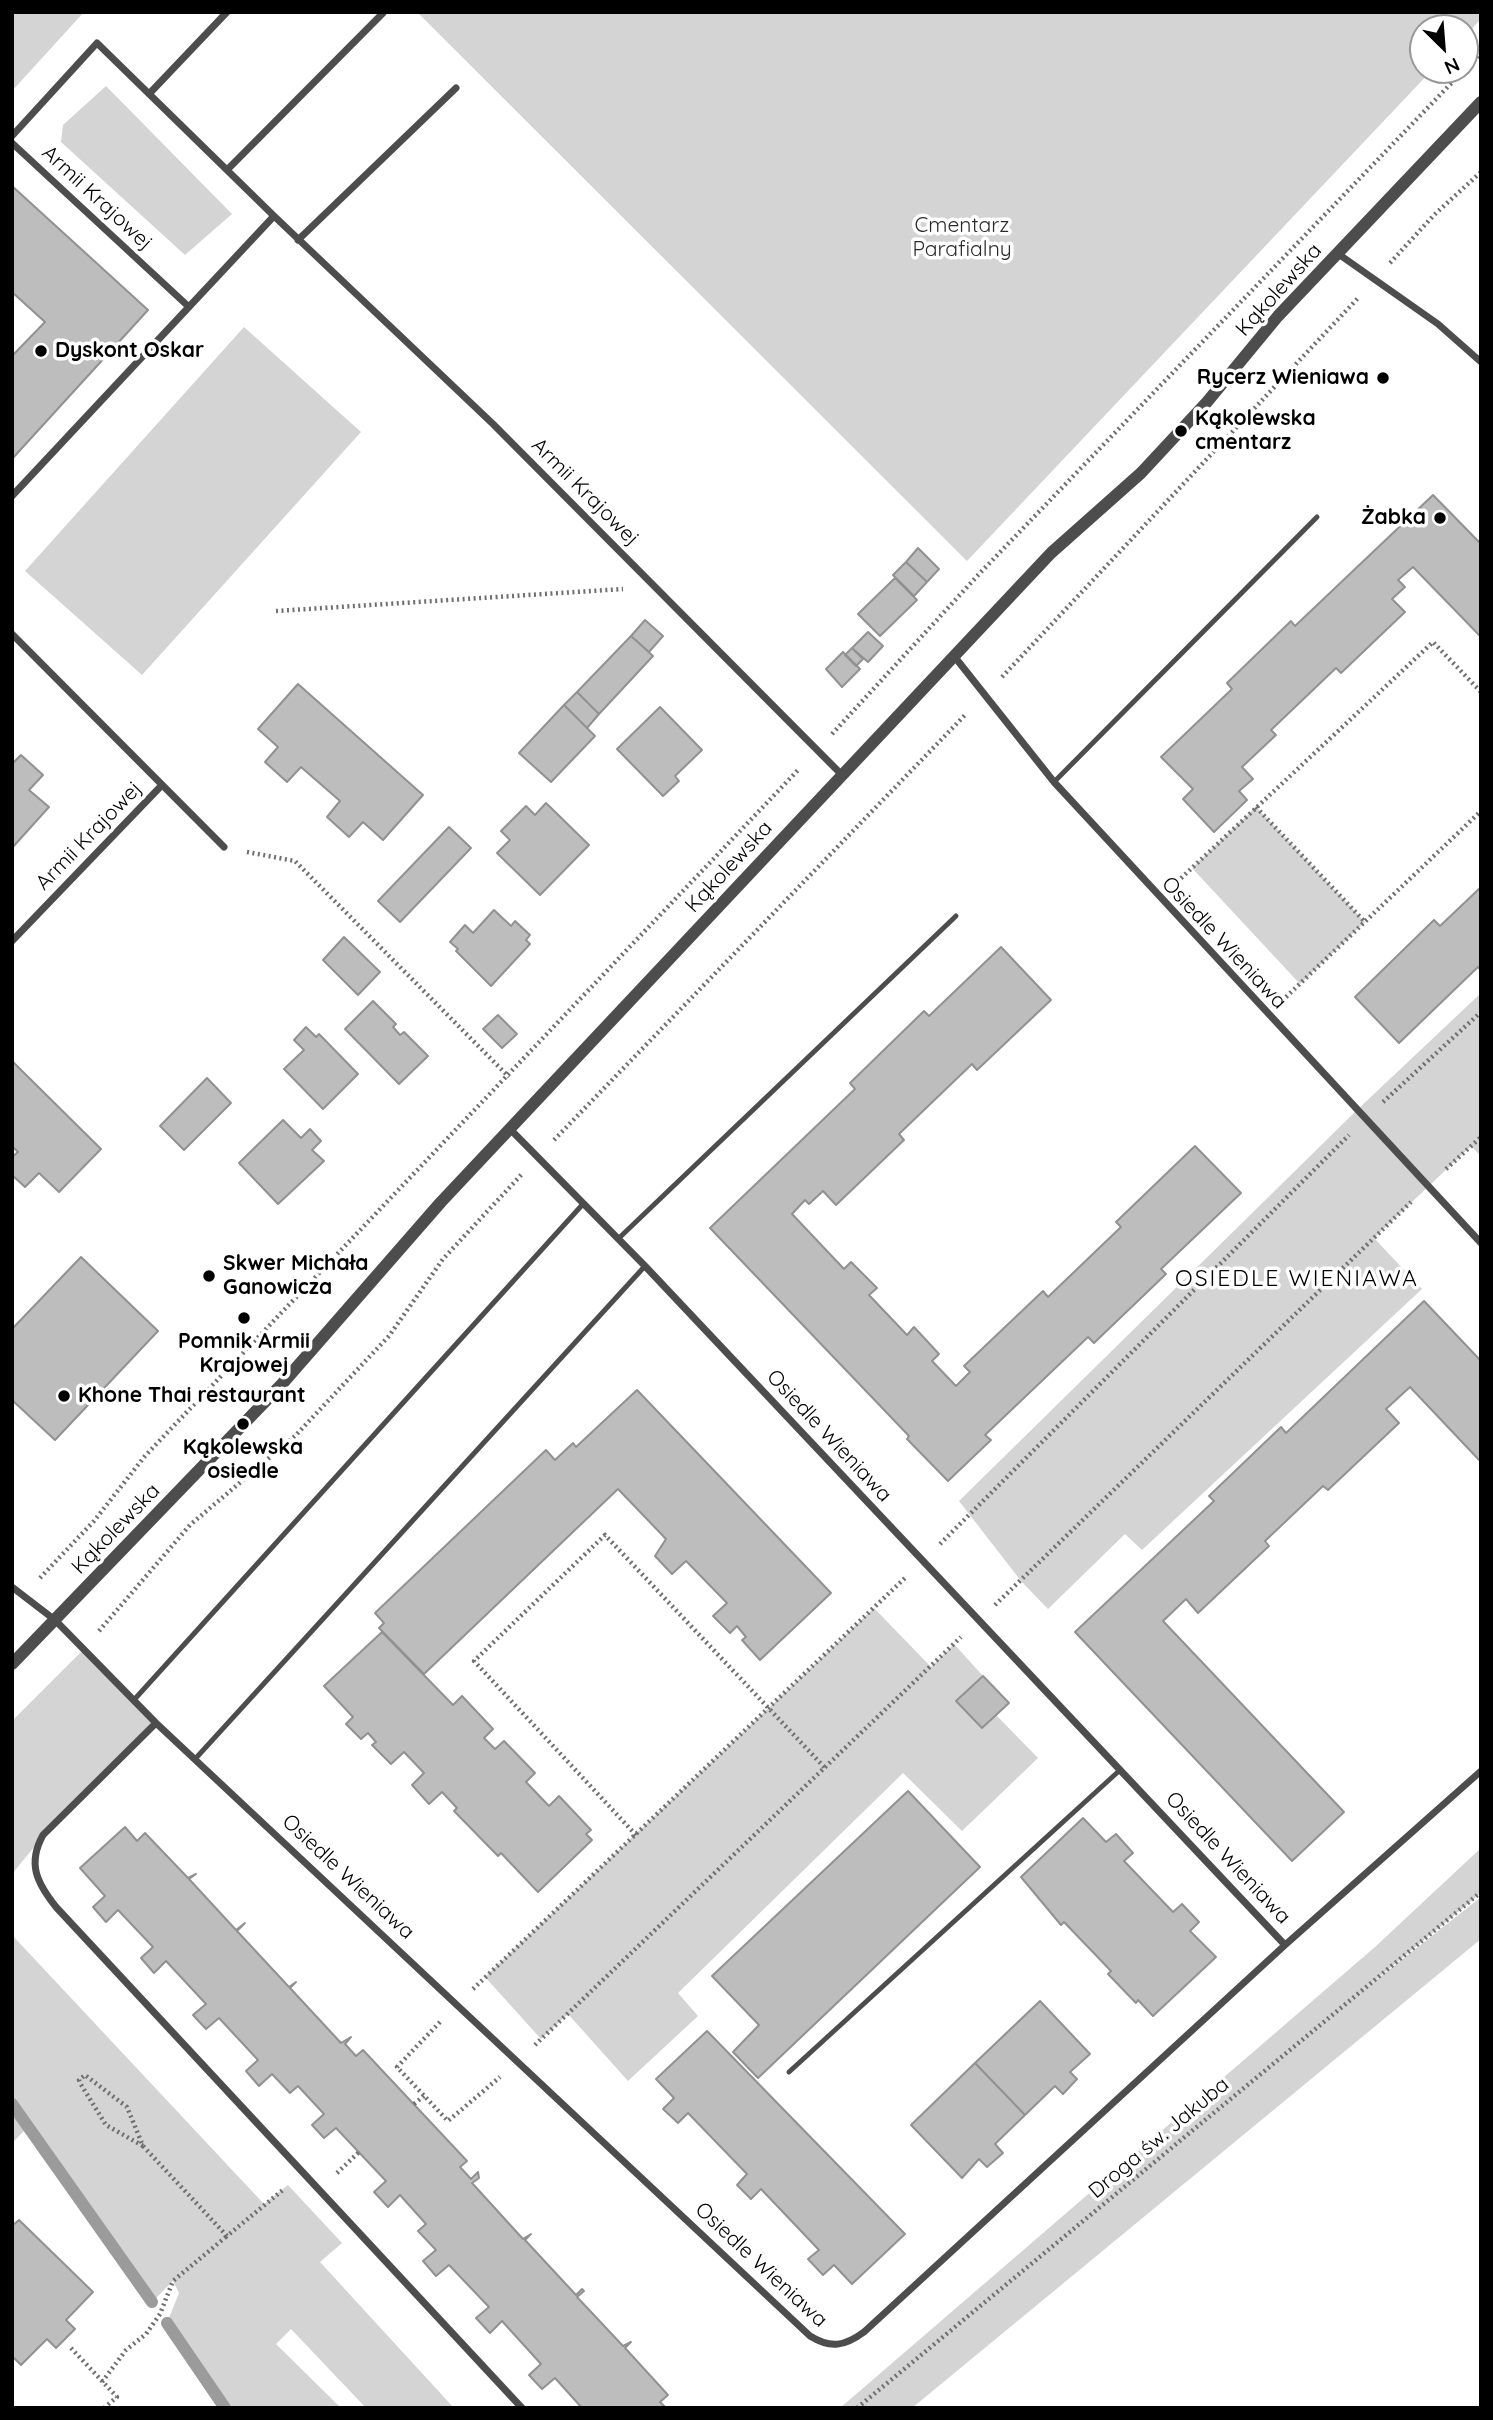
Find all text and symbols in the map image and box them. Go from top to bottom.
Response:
north arrow [1409,14,1479,84]
text: N [1441,52,1463,80]
street label: Armii Krajowej [37,140,157,256]
park label: Cmentarz Parafialny [912,213,1012,263]
street label: Kąkolewska [1231,238,1327,342]
place label: Dyskont Oskar [55,338,204,364]
marker: Dyskont Oskar [33,343,49,359]
place label: Rycerz Wieniawa [1197,365,1369,391]
marker: Rycerz Wieniawa [1375,370,1391,386]
place label: Kąkolewska cmentarz [1195,406,1316,456]
marker: Kąkolewska cmentarz [1173,423,1189,439]
street label: Armii Krajowej [526,433,644,551]
place label: Żabka [1361,505,1426,531]
marker: Żabka [1432,510,1448,526]
street label: Armii Krajowej [31,776,147,896]
street label: Kąkolewska [680,816,778,918]
street label: Osiedle Wieniawa [1156,872,1292,1014]
place label: Skwer Michała Ganowicza [223,1251,368,1301]
district label: OSIEDLE WIENIAWA [1177,1265,1417,1293]
marker: Skwer Michała Ganowicza [201,1268,217,1284]
marker: Pomnik Armii Krajowej [236,1310,252,1326]
place label: Pomnik Armii Krajowej [178,1329,310,1379]
street label: Osiedle Wieniawa [761,1365,897,1507]
place label: Khone Thai restaurant [78,1383,306,1409]
marker: Khone Thai restaurant [56,1388,72,1404]
marker: Kąkolewska osiedle [235,1416,251,1432]
place label: Kąkolewska osiedle [183,1435,303,1485]
street label: Kąkolewska [67,1478,165,1580]
street label: Osiedle Wieniawa [1160,1787,1296,1929]
street label: Osiedle Wieniawa [277,1809,419,1945]
street label: Droga św. Jakuba [1084,2072,1234,2204]
street label: Osiedle Wieniawa [690,2197,832,2333]

